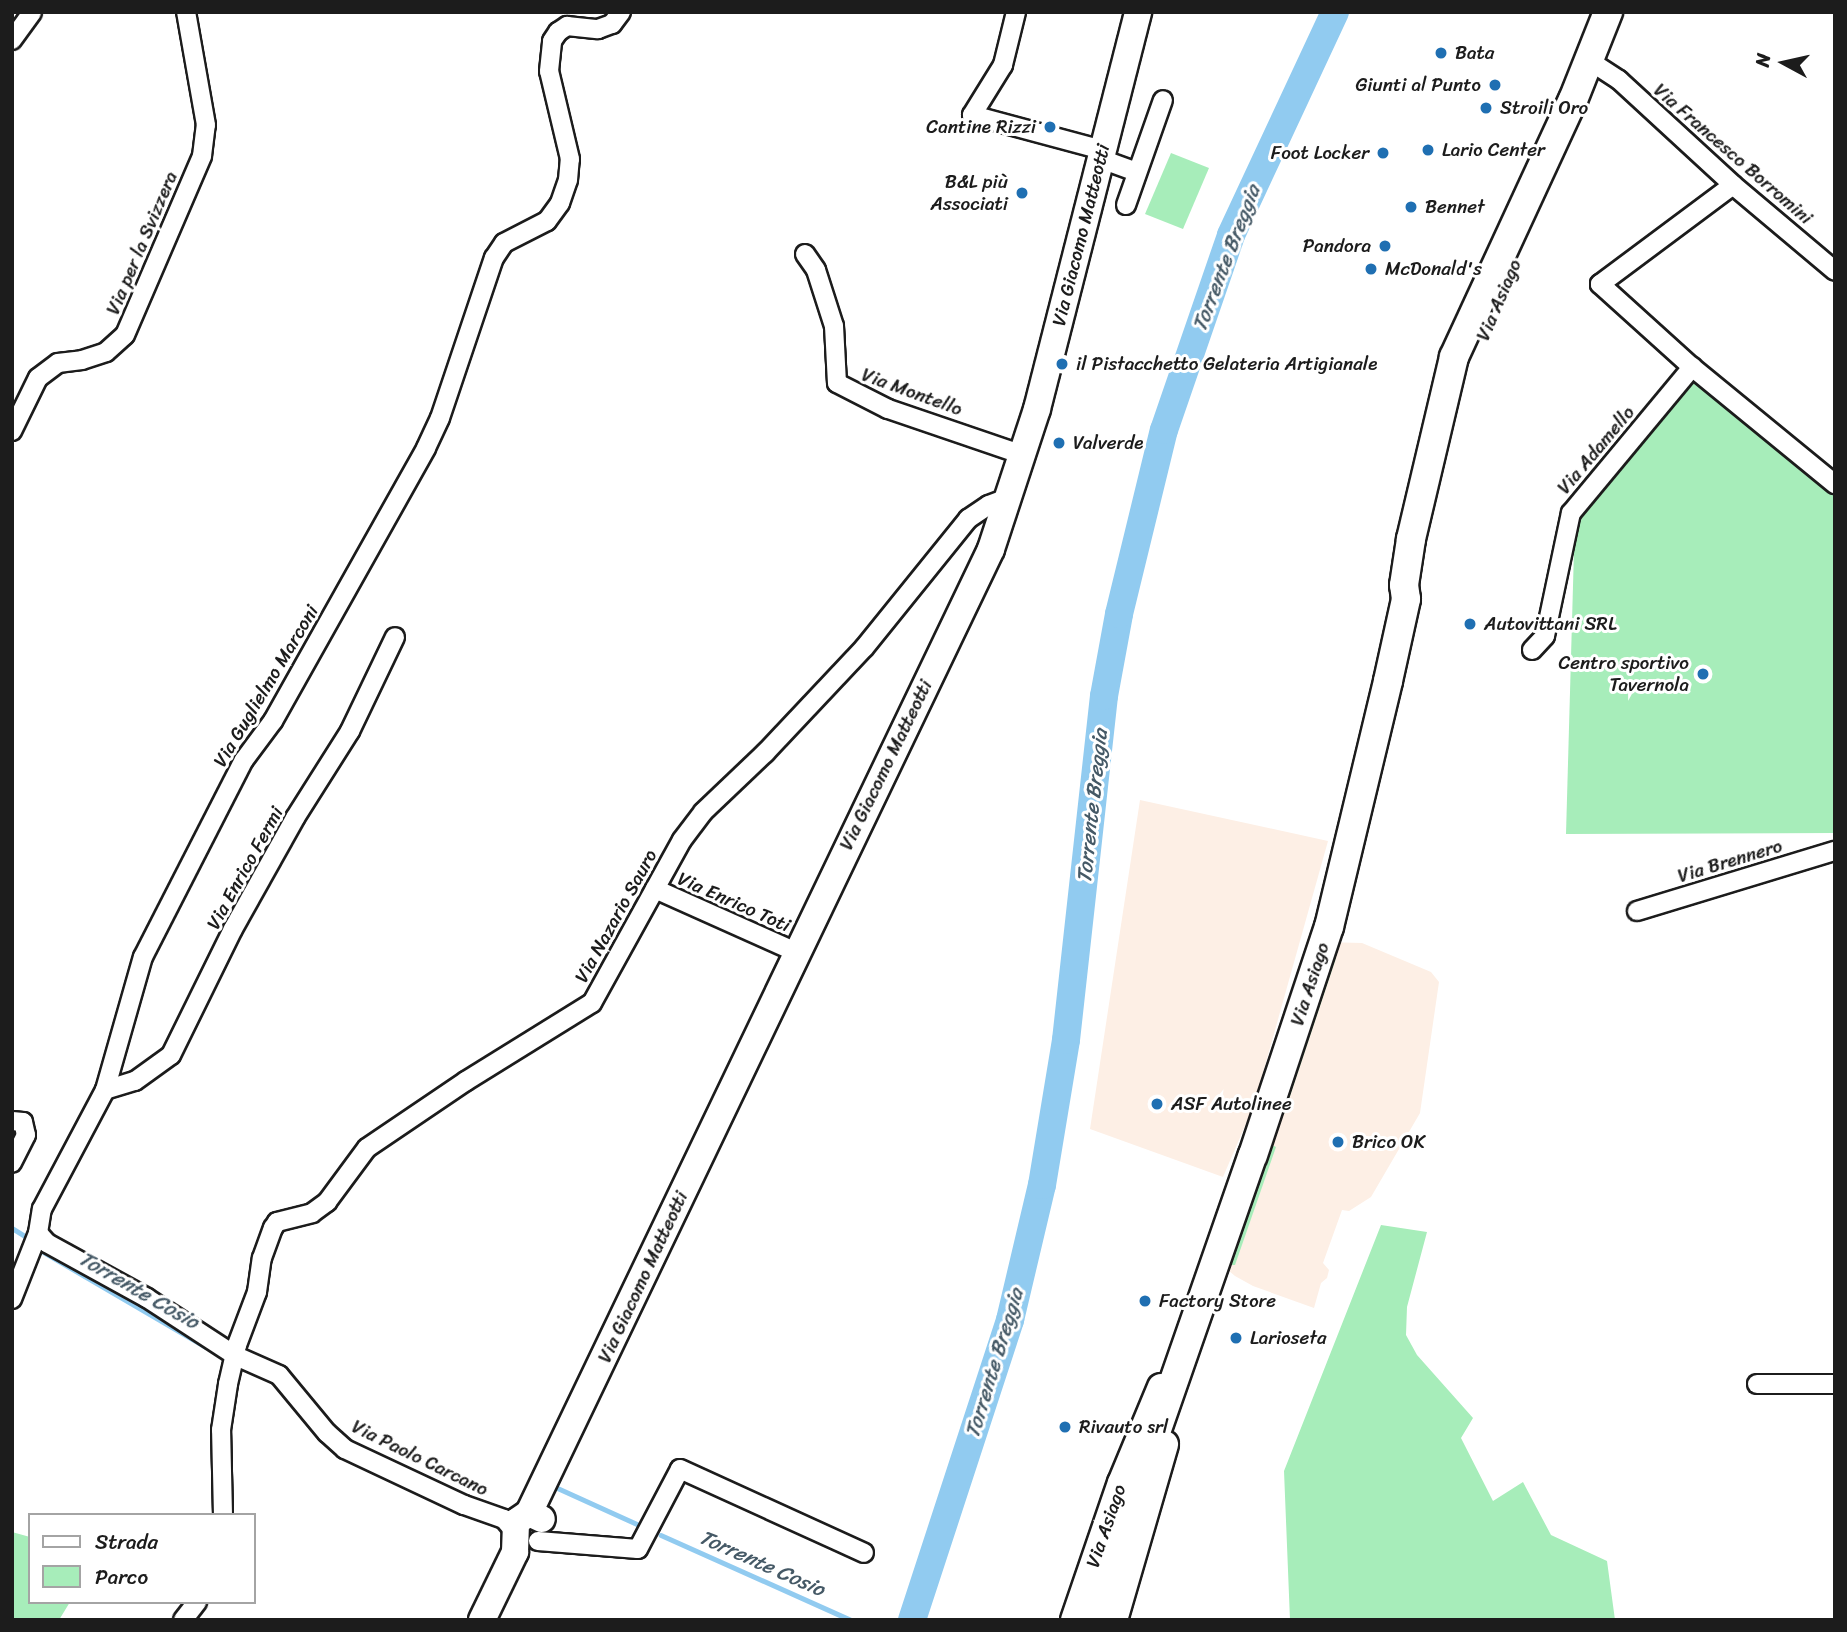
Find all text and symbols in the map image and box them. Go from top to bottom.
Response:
north arrow [1749,28,1819,98]
place label: Bata [1455,42,1494,64]
marker: Bata [1433,45,1449,61]
text: N [1745,51,1780,69]
place label: Giunti al Punto [1355,74,1481,96]
marker: Giunti al Punto [1487,77,1503,93]
street label: Via Francesco Borromini [1649,79,1817,229]
place label: Stroili Oro [1500,97,1588,119]
marker: Stroili Oro [1478,100,1494,116]
place label: Cantine Rizzi [926,116,1036,138]
marker: Cantine Rizzi [1042,119,1058,135]
place label: Lario Center [1442,139,1545,161]
street label: Via Giacomo Matteotti [1047,142,1115,328]
place label: Foot Locker [1271,142,1369,164]
marker: Lario Center [1420,142,1436,158]
marker: Foot Locker [1375,145,1391,161]
street label: Via per la Svizzera [101,167,183,319]
place label: B&L più Associati [931,171,1008,215]
water label: Torrente Breggia [1186,181,1266,335]
marker: B&L più Associati [1014,185,1030,201]
place label: Bennet [1425,196,1485,218]
marker: Bennet [1403,199,1419,215]
place label: Pandora [1303,235,1371,257]
marker: Pandora [1377,238,1393,254]
street label: Via Asiago [1472,256,1526,344]
place label: McDonald's [1385,258,1482,280]
marker: McDonald's [1363,261,1379,277]
place label: il Pistacchetto Gelateria Artigianale [1076,353,1378,375]
marker: il Pistacchetto Gelateria Artigianale [1054,356,1070,372]
street label: Via Montello [859,363,965,421]
street label: Via Adamello [1553,401,1639,499]
place label: Valverde [1073,432,1143,454]
marker: Valverde [1051,435,1067,451]
street label: Via Guglielmo Marconi [209,601,323,771]
place label: Autovittani SRL [1484,613,1617,635]
marker: Autovittani SRL [1462,616,1478,632]
place label: Centro sportivo Tavernola [1558,652,1689,696]
marker: Centro sportivo Tavernola [1695,666,1711,682]
street label: Via Giacomo Matteotti [835,676,937,854]
water label: Torrente Breggia [1071,728,1113,884]
street label: Via Enrico Fermi [202,803,288,933]
street label: Via Brennero [1675,834,1785,888]
street label: Via Nazario Sauro [570,845,662,987]
street label: Via Enrico Toti [674,867,794,937]
street label: Via Asiago [1286,940,1334,1028]
place label: ASF Autolinee [1171,1093,1292,1115]
marker: ASF Autolinee [1149,1096,1165,1112]
place label: Brico OK [1352,1131,1425,1153]
marker: Brico OK [1330,1134,1346,1150]
street label: Via Giacomo Matteotti [593,1188,693,1366]
water label: Torrente Cosio [75,1246,203,1334]
water label: Torrente Breggia [959,1285,1029,1441]
place label: Factory Store [1159,1290,1276,1312]
marker: Factory Store [1137,1293,1153,1309]
place label: Larioseta [1250,1327,1326,1349]
marker: Larioseta [1228,1330,1244,1346]
street label: Via Paolo Carcano [348,1415,492,1501]
place label: Rivauto srl [1079,1416,1169,1438]
marker: Rivauto srl [1057,1419,1073,1435]
street label: Via Asiago [1081,1482,1131,1570]
legend [28,1513,256,1604]
text: Strada [95,1523,158,1561]
water label: Torrente Cosio [696,1524,828,1602]
text: Parco [95,1558,148,1596]

